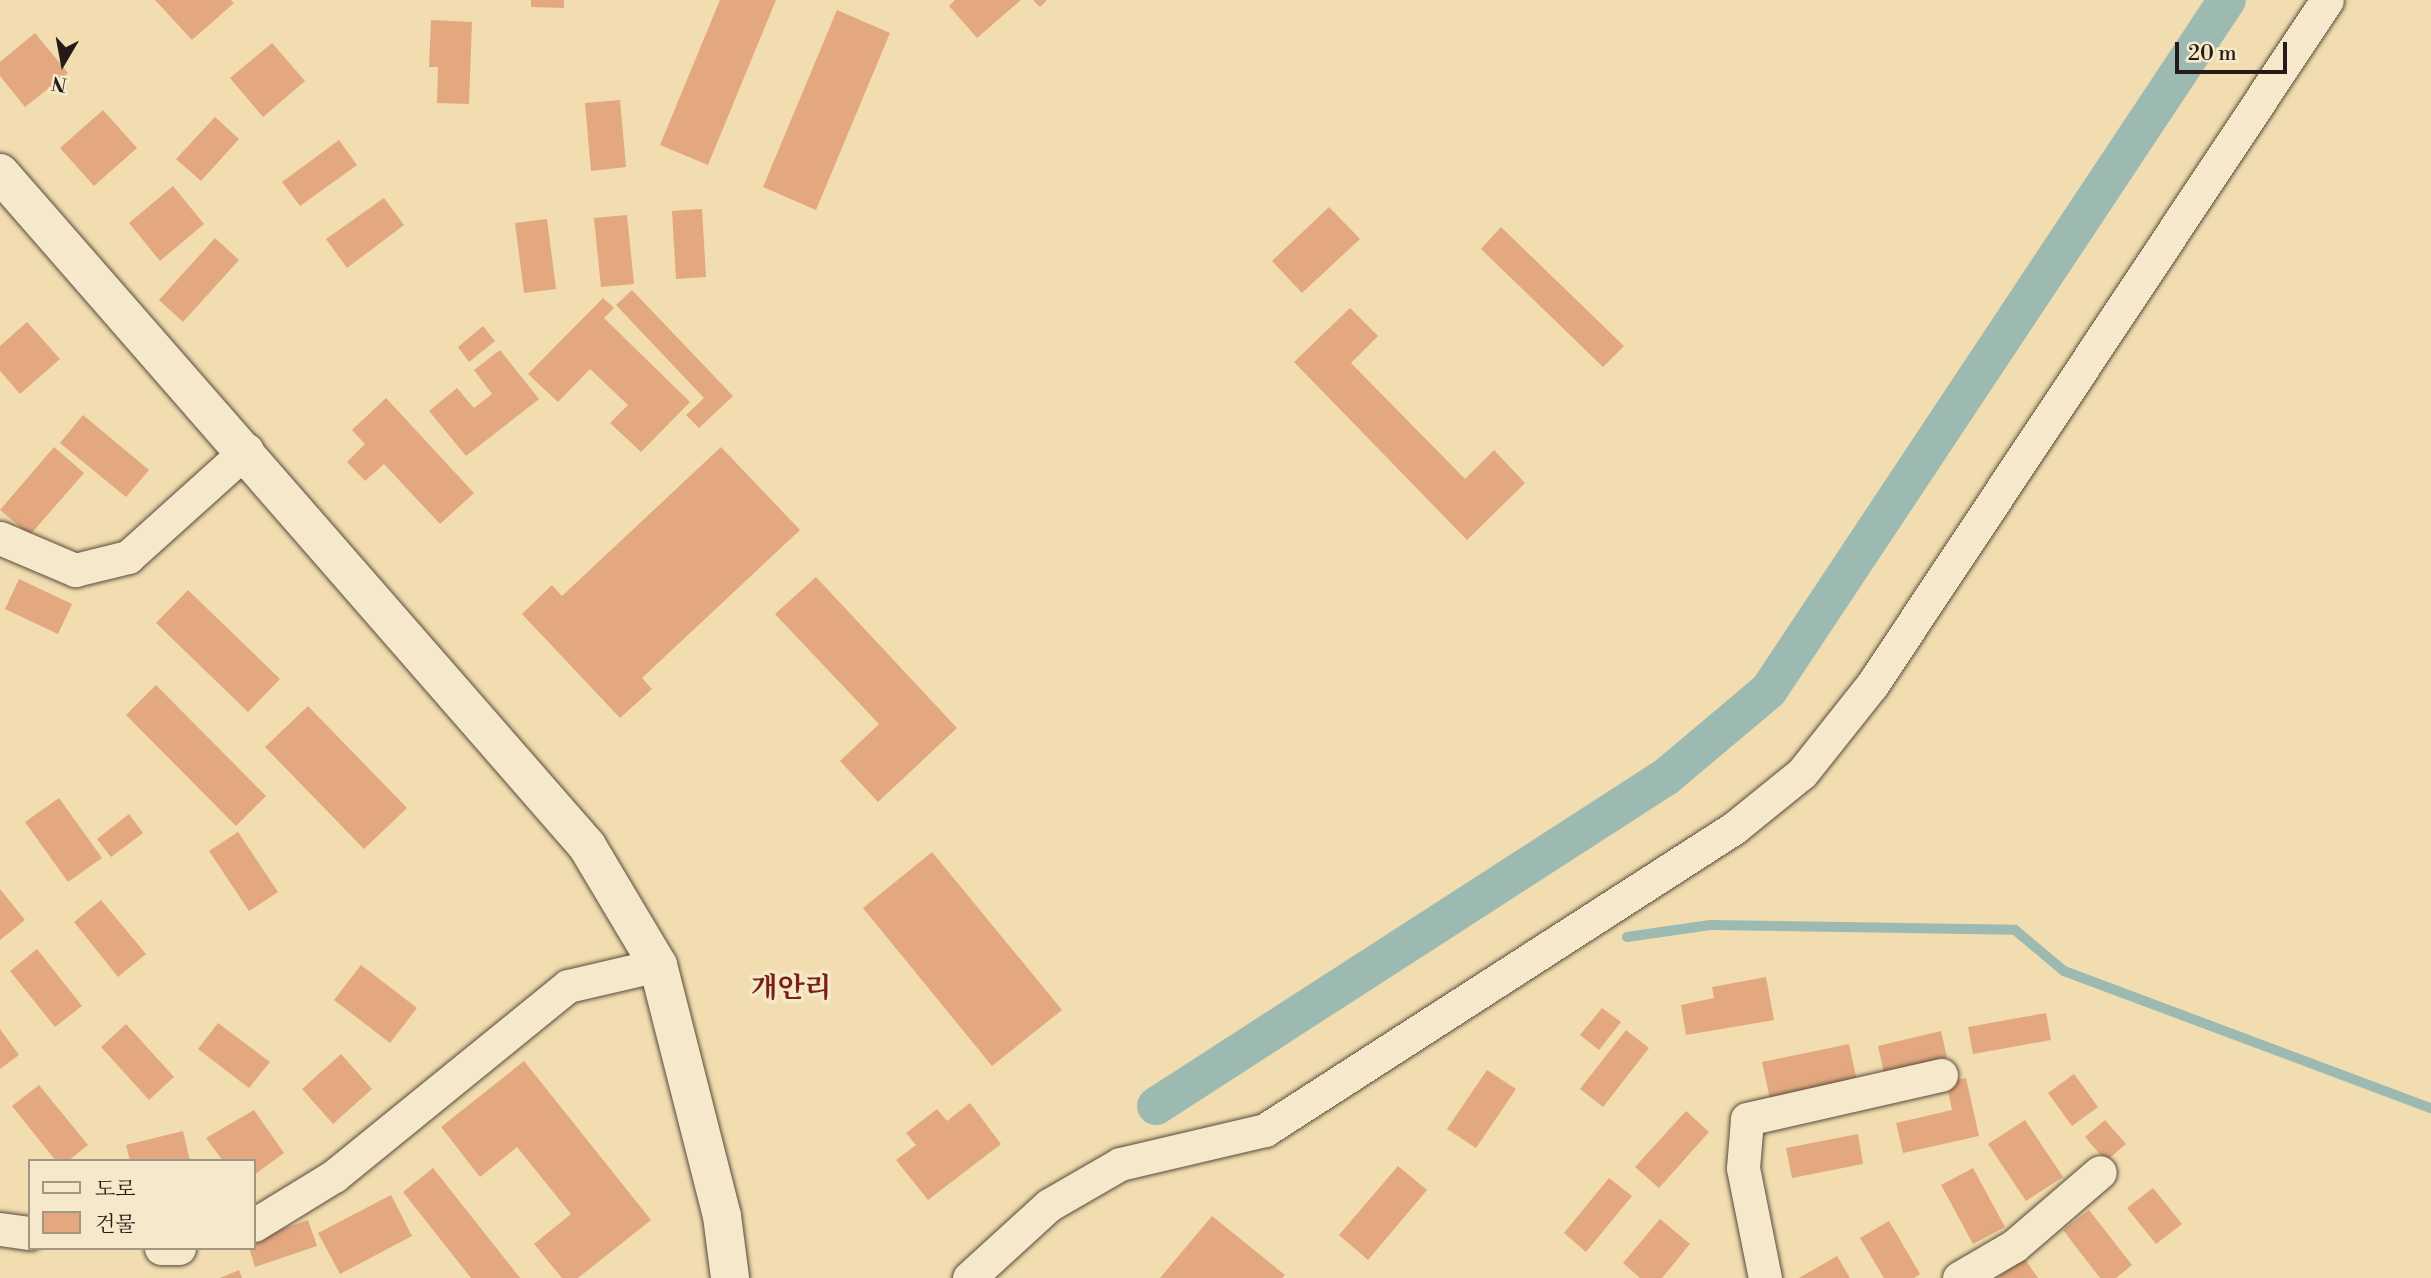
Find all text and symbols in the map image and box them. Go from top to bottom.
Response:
north arrow [28,28,98,98]
scale bar [2179,28,2291,72]
text: 20 m [2188,41,2237,67]
text: N [50,71,69,97]
district label: 개안리 [750,972,832,1006]
legend [28,1159,256,1250]
text: 도로 [95,1177,136,1203]
text: 건물 [95,1212,136,1238]

